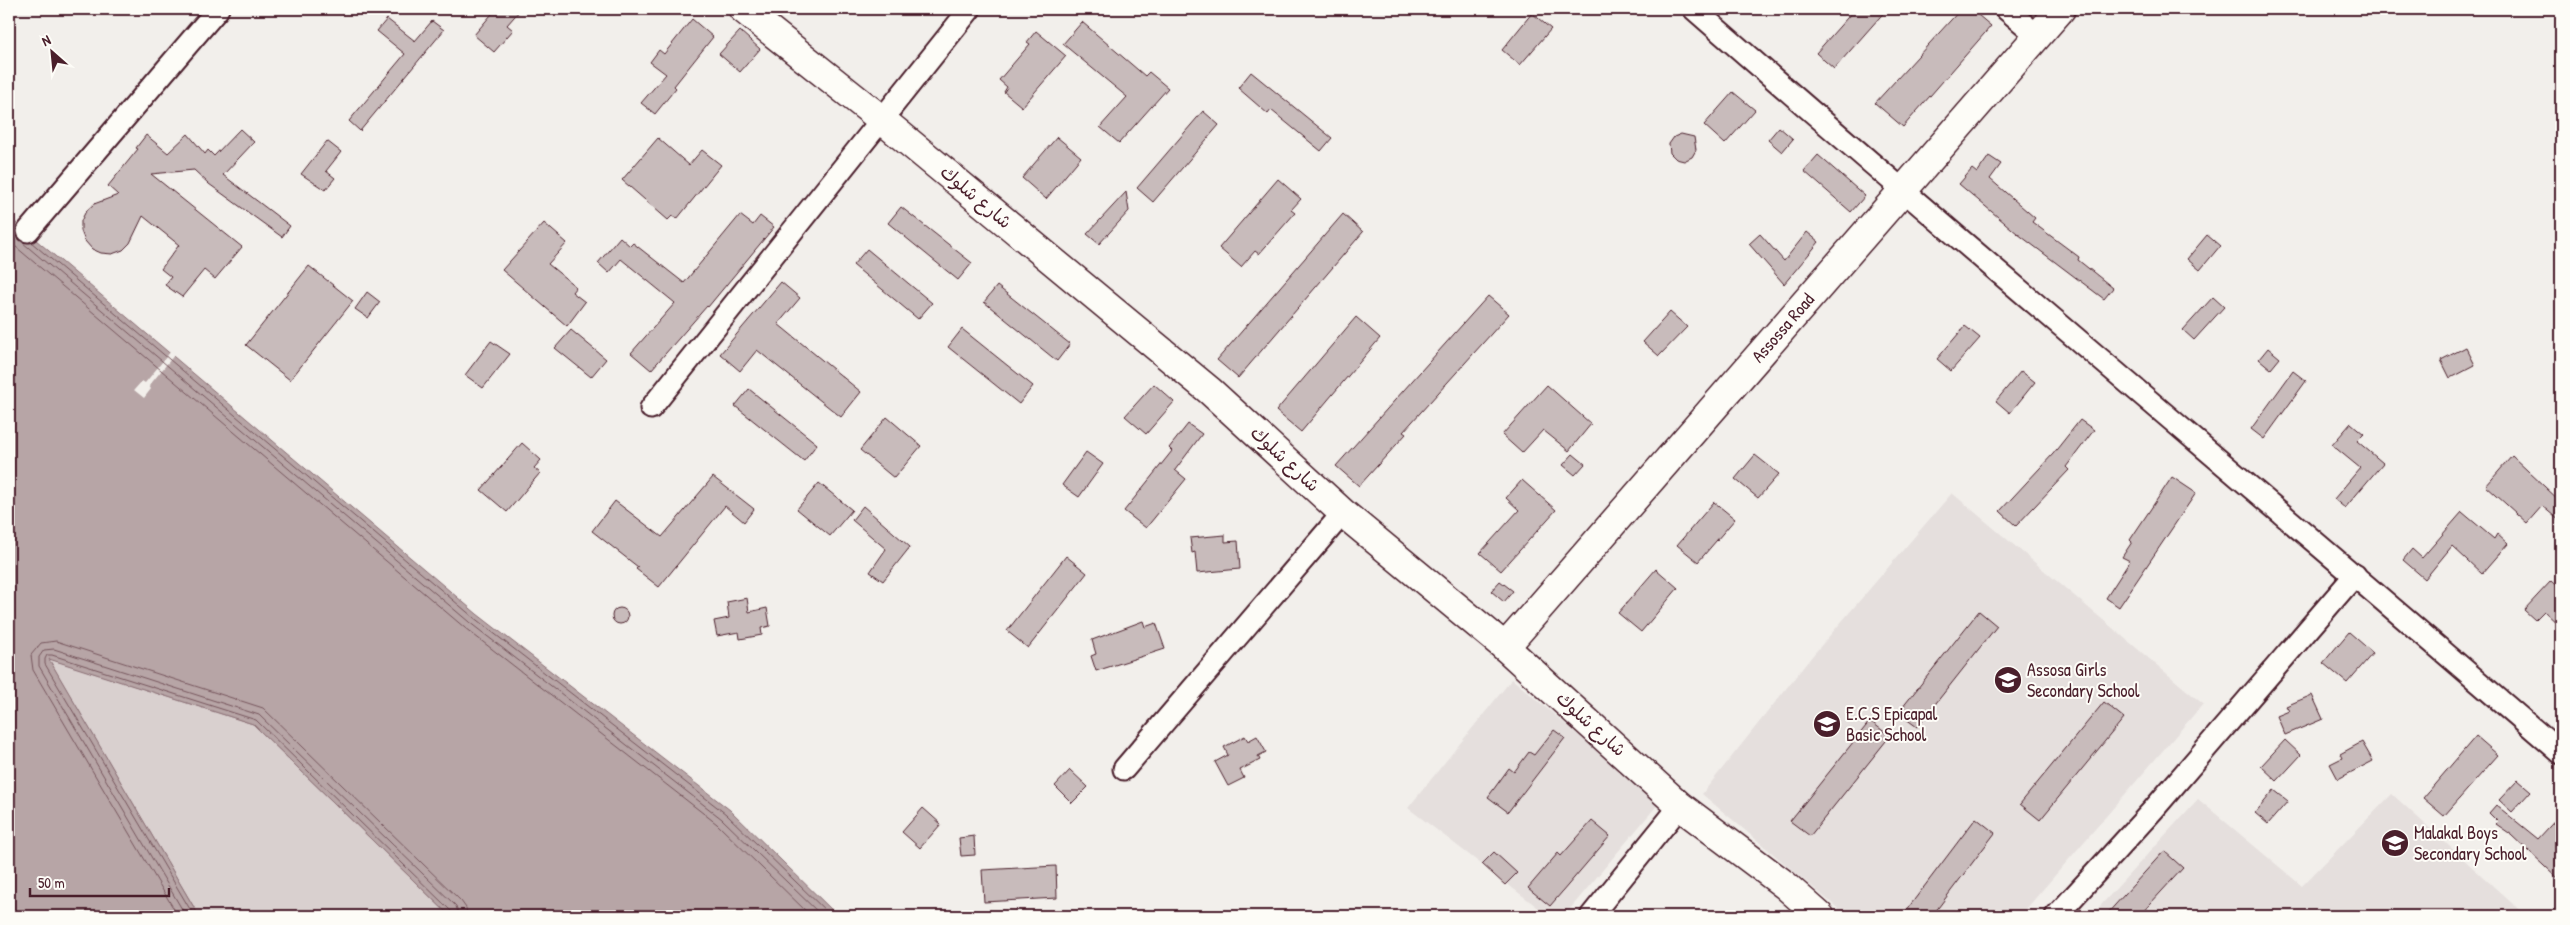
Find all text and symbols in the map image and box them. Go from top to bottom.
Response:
north arrow [28,28,78,78]
text: N [38,30,54,50]
street label: شارع شلوك [935,159,1017,234]
street label: Assossa Road [1745,288,1820,368]
street label: شارع شلوك [1245,420,1325,497]
place label: Assosa Girls Secondary School [2027,657,2140,703]
school or university icon: Assosa Girls Secondary School [1993,665,2023,695]
street label: شارع شلوك [1551,685,1632,762]
place label: E.C.S Epicapal Basic School [1846,701,1937,747]
school or university icon: E.C.S Epicapal Basic School [1812,709,1842,739]
place label: Malakal Boys Secondary School [2414,820,2527,866]
school or university icon: Malakal Boys Secondary School [2380,828,2410,858]
scale bar [30,865,169,897]
text: 50 m [38,872,65,893]

